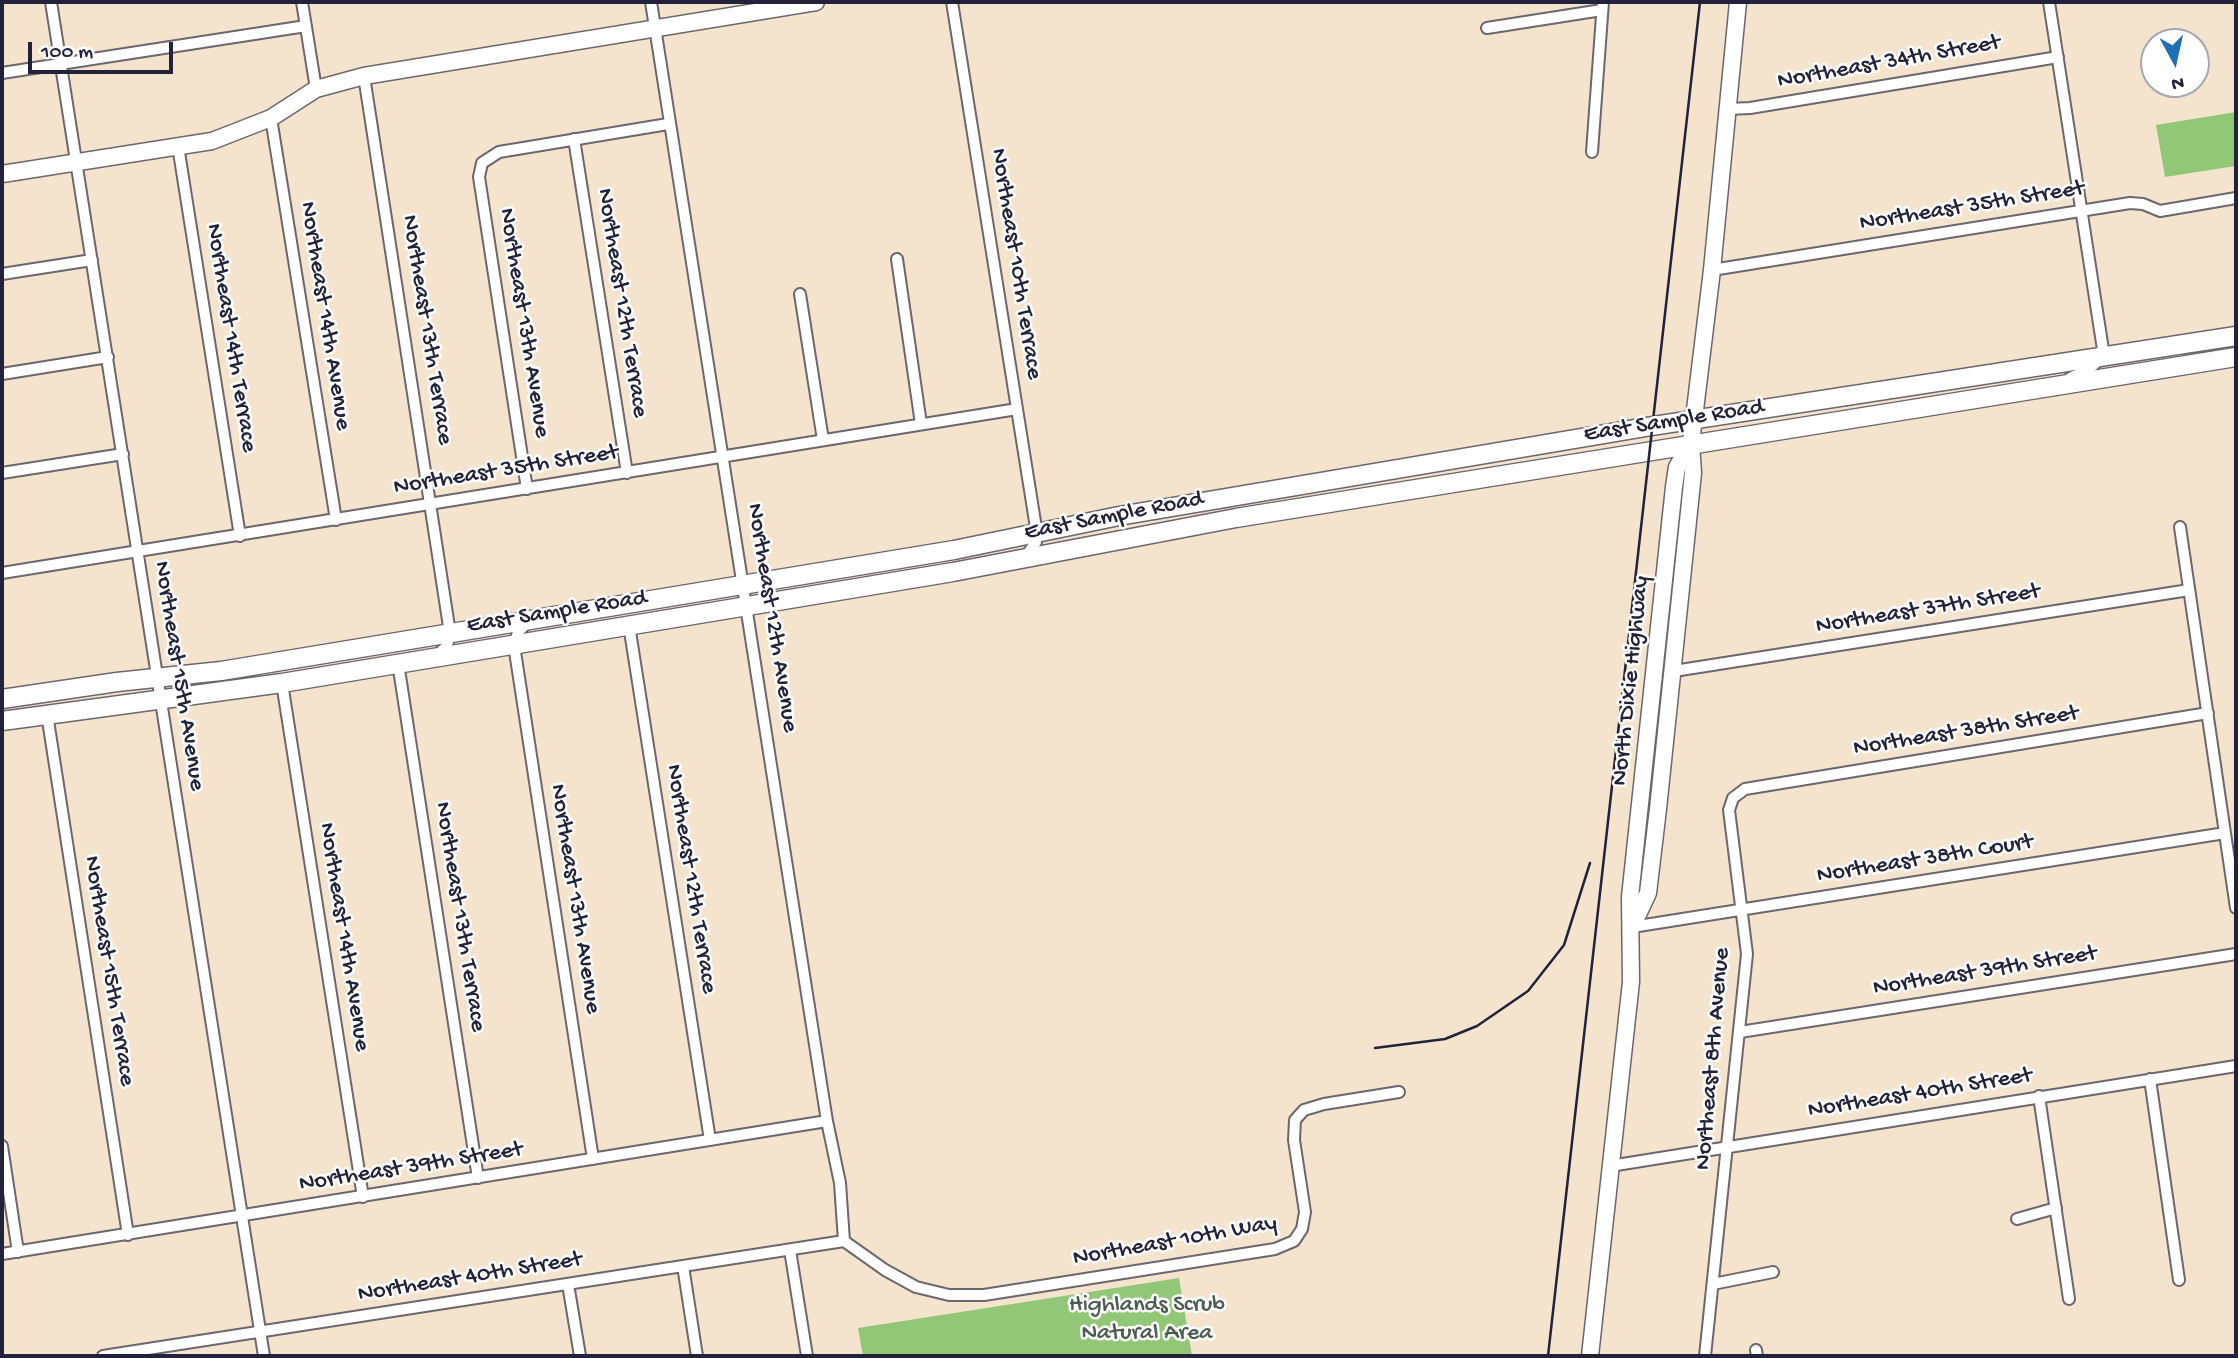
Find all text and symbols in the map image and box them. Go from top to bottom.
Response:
scale bar [32,28,177,72]
north arrow [2140,28,2210,98]
street label: Northeast 34th Street [1775,29,2003,97]
text: 100 m [41,41,93,66]
text: N [2170,70,2185,95]
street label: Northeast 10th Terrace [983,146,1047,382]
street label: Northeast 35th Street [1858,175,2086,239]
street label: Northeast 12th Terrace [589,186,653,420]
street label: Northeast 14th Avenue [292,200,356,432]
street label: Northeast 13th Avenue [491,206,555,440]
street label: Northeast 13th Terrace [394,213,458,447]
street label: Northeast 14th Terrace [198,222,262,454]
street label: East Sample Road [1582,394,1766,450]
street label: Northeast 35th Street [392,439,620,503]
street label: East Sample Road [1022,486,1206,548]
street label: Northeast 12th Avenue [739,502,803,734]
street label: Northeast 15th Avenue [146,559,210,793]
street label: North Dixie Highway [1607,575,1657,787]
street label: Northeast 37th Street [1814,578,2042,642]
street label: East Sample Road [465,585,649,641]
street label: Northeast 38th Street [1851,700,2081,764]
street label: Northeast 12th Terrace [658,762,722,996]
street label: Northeast 13th Avenue [542,782,606,1016]
street label: Northeast 13th Terrace [427,800,491,1034]
street label: Northeast 14th Avenue [311,821,375,1053]
street label: Northeast 38th Court [1815,829,2035,891]
street label: Northeast 15th Terrace [76,854,140,1088]
street label: Northeast 39th Street [1871,940,2099,1004]
street label: Northeast 8th Avenue [1690,947,1738,1171]
street label: Northeast 40th Street [1806,1062,2034,1126]
street label: Northeast 39th Street [297,1136,525,1200]
street label: Northeast 10th Way [1071,1210,1279,1274]
street label: Northeast 40th Street [356,1246,584,1310]
park label: Highlands Scrub Natural Area [1069,1292,1225,1348]

